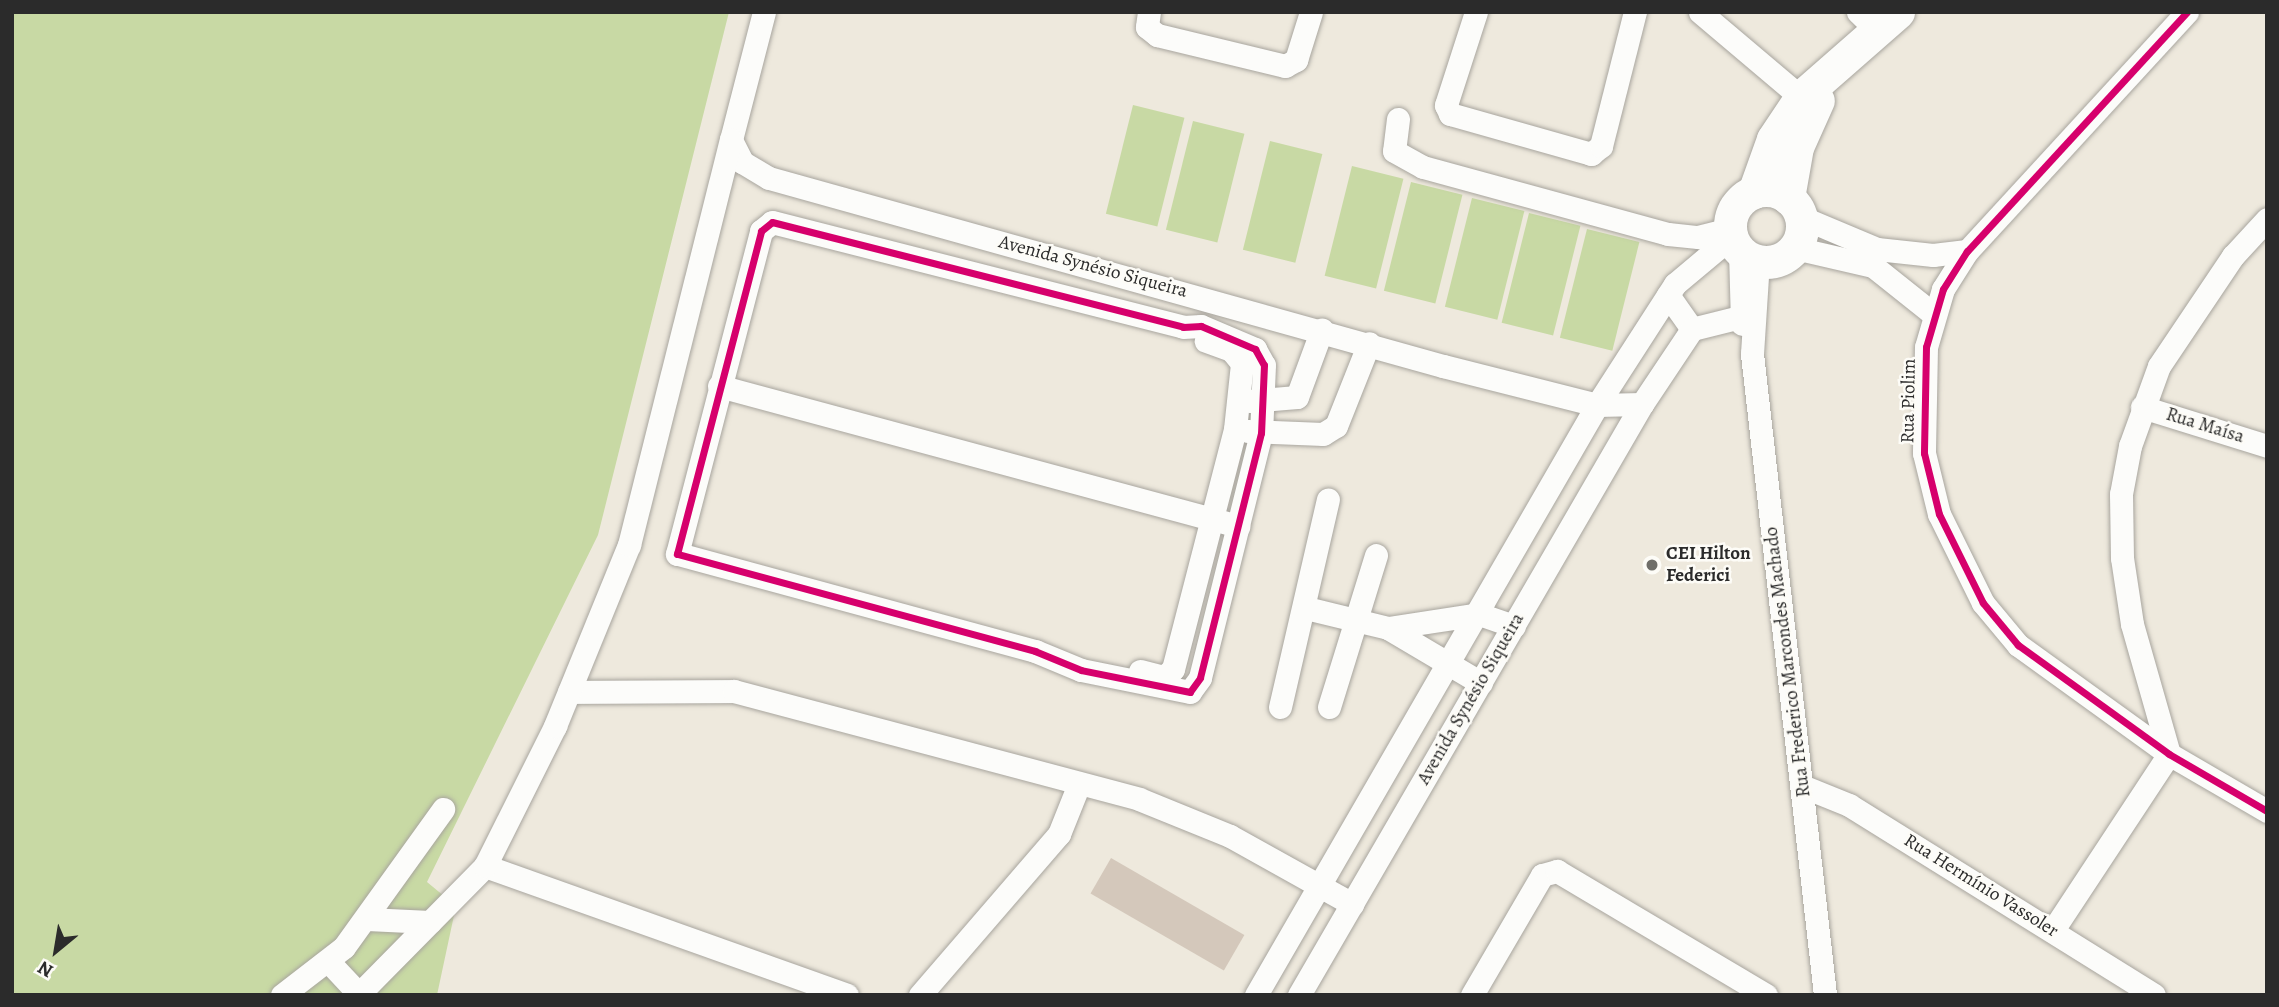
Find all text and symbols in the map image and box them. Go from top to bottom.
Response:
street label: Avenida Synésio Siqueira [996,231,1190,303]
street label: Rua Piolim [1897,358,1921,444]
street label: Rua Maísa [2163,403,2247,449]
street label: Rua Frederico Marcondes Machado [1760,525,1816,799]
place label: CEI Hilton Federici [1666,543,1751,587]
marker: CEI Hilton Federici [1644,557,1660,573]
street label: Avenida Synésio Siqueira [1413,609,1529,789]
street label: Rua Hermínio Vassoler [1900,829,2062,943]
north arrow [21,916,91,986]
text: N [33,954,58,984]

